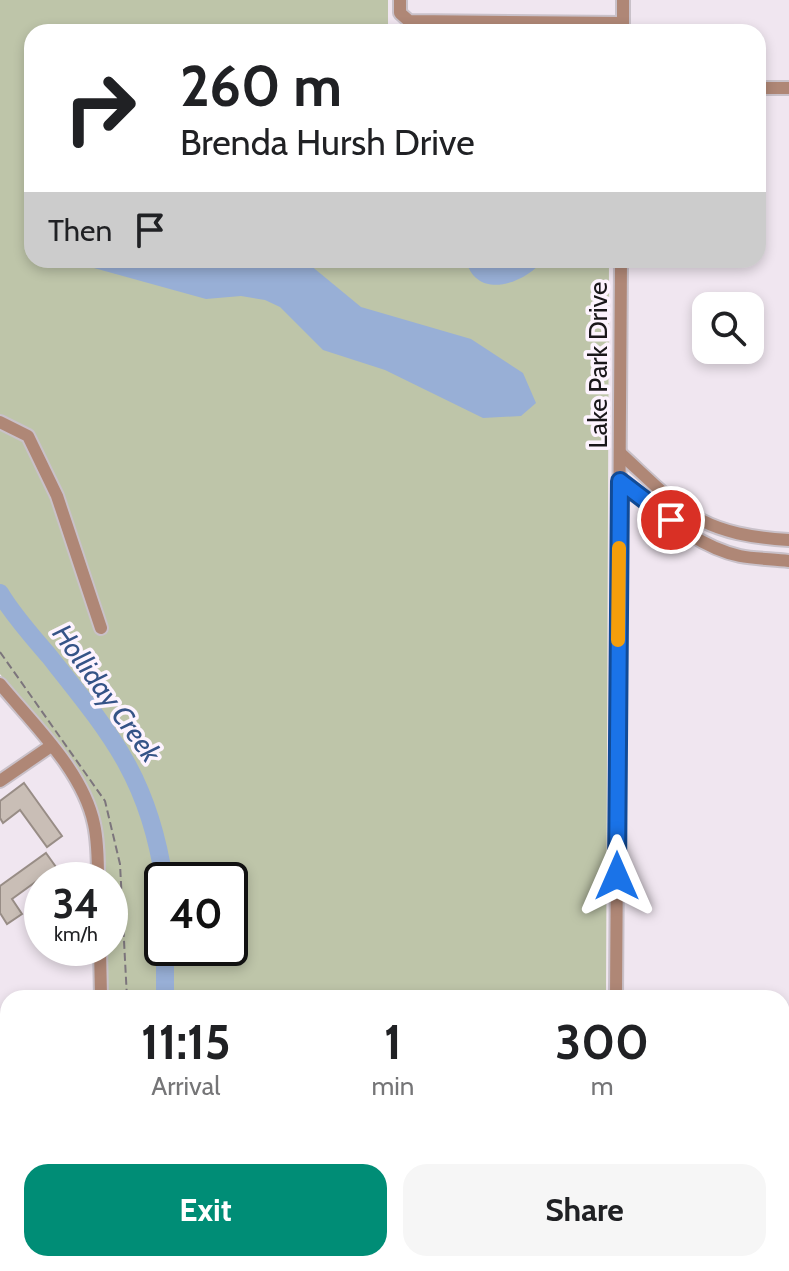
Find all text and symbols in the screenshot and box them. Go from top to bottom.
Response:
text: 260 m [180,52,342,120]
icon: right [48,56,152,160]
text: Brenda Hursh Drive [180,120,475,164]
icon: arrive [128,208,172,252]
text: Then [48,212,112,249]
street label: Lake Park Drive [582,282,614,448]
map controls [692,292,764,364]
button: search [692,292,764,364]
pin [637,486,705,554]
icon: arrive [649,498,693,542]
water label: Holliday Creek [46,617,169,769]
position arrow [575,834,659,918]
speed limit sign: 40 [144,862,248,966]
text: 34 [53,879,99,928]
text: km/h [54,922,98,946]
text: 11:15 [141,1013,231,1071]
text: 1 [384,1013,402,1071]
text: 300 [555,1013,649,1071]
text: Arrival [151,1070,220,1102]
text: min [372,1070,414,1102]
text: m [591,1070,614,1102]
button: Exit [24,1164,387,1256]
button: Share [403,1164,766,1256]

